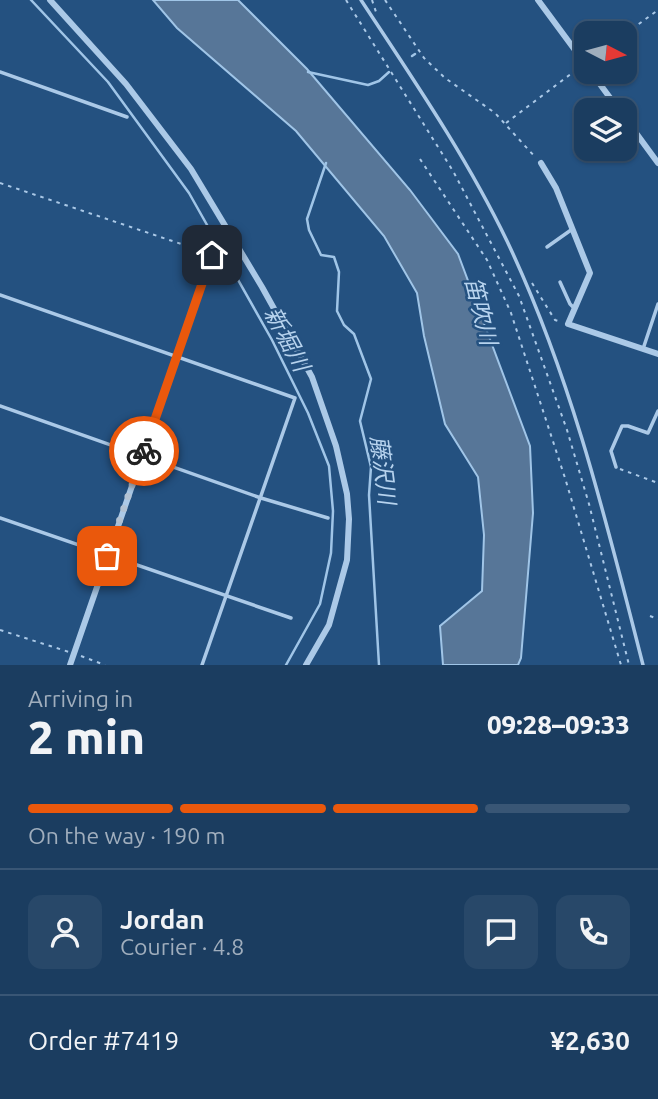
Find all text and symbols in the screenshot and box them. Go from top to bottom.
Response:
north arrow [574,21,637,84]
map controls [574,21,637,161]
button: layers [574,98,637,161]
pin [182,225,242,285]
icon: home [193,236,231,274]
water label: 笛吹川 [461,274,503,350]
water label: 新堀川 [260,302,316,378]
courier [109,416,179,486]
icon: bike [125,432,163,470]
water label: 藤沢川 [367,434,400,509]
pin [77,526,137,586]
icon: bag [88,537,126,575]
text: Arriving in [28,686,133,711]
text: 09:28–09:33 [487,710,630,739]
text: 2 min [28,711,145,763]
text: On the way · 190 m [28,823,225,848]
button: person [28,895,102,969]
button: chat [464,895,538,969]
button: phone [556,895,630,969]
text: Jordan [120,905,205,934]
text: Courier · 4.8 [120,934,244,959]
text: Order #7419 [28,1026,179,1055]
text: ¥2,630 [550,1026,630,1055]

